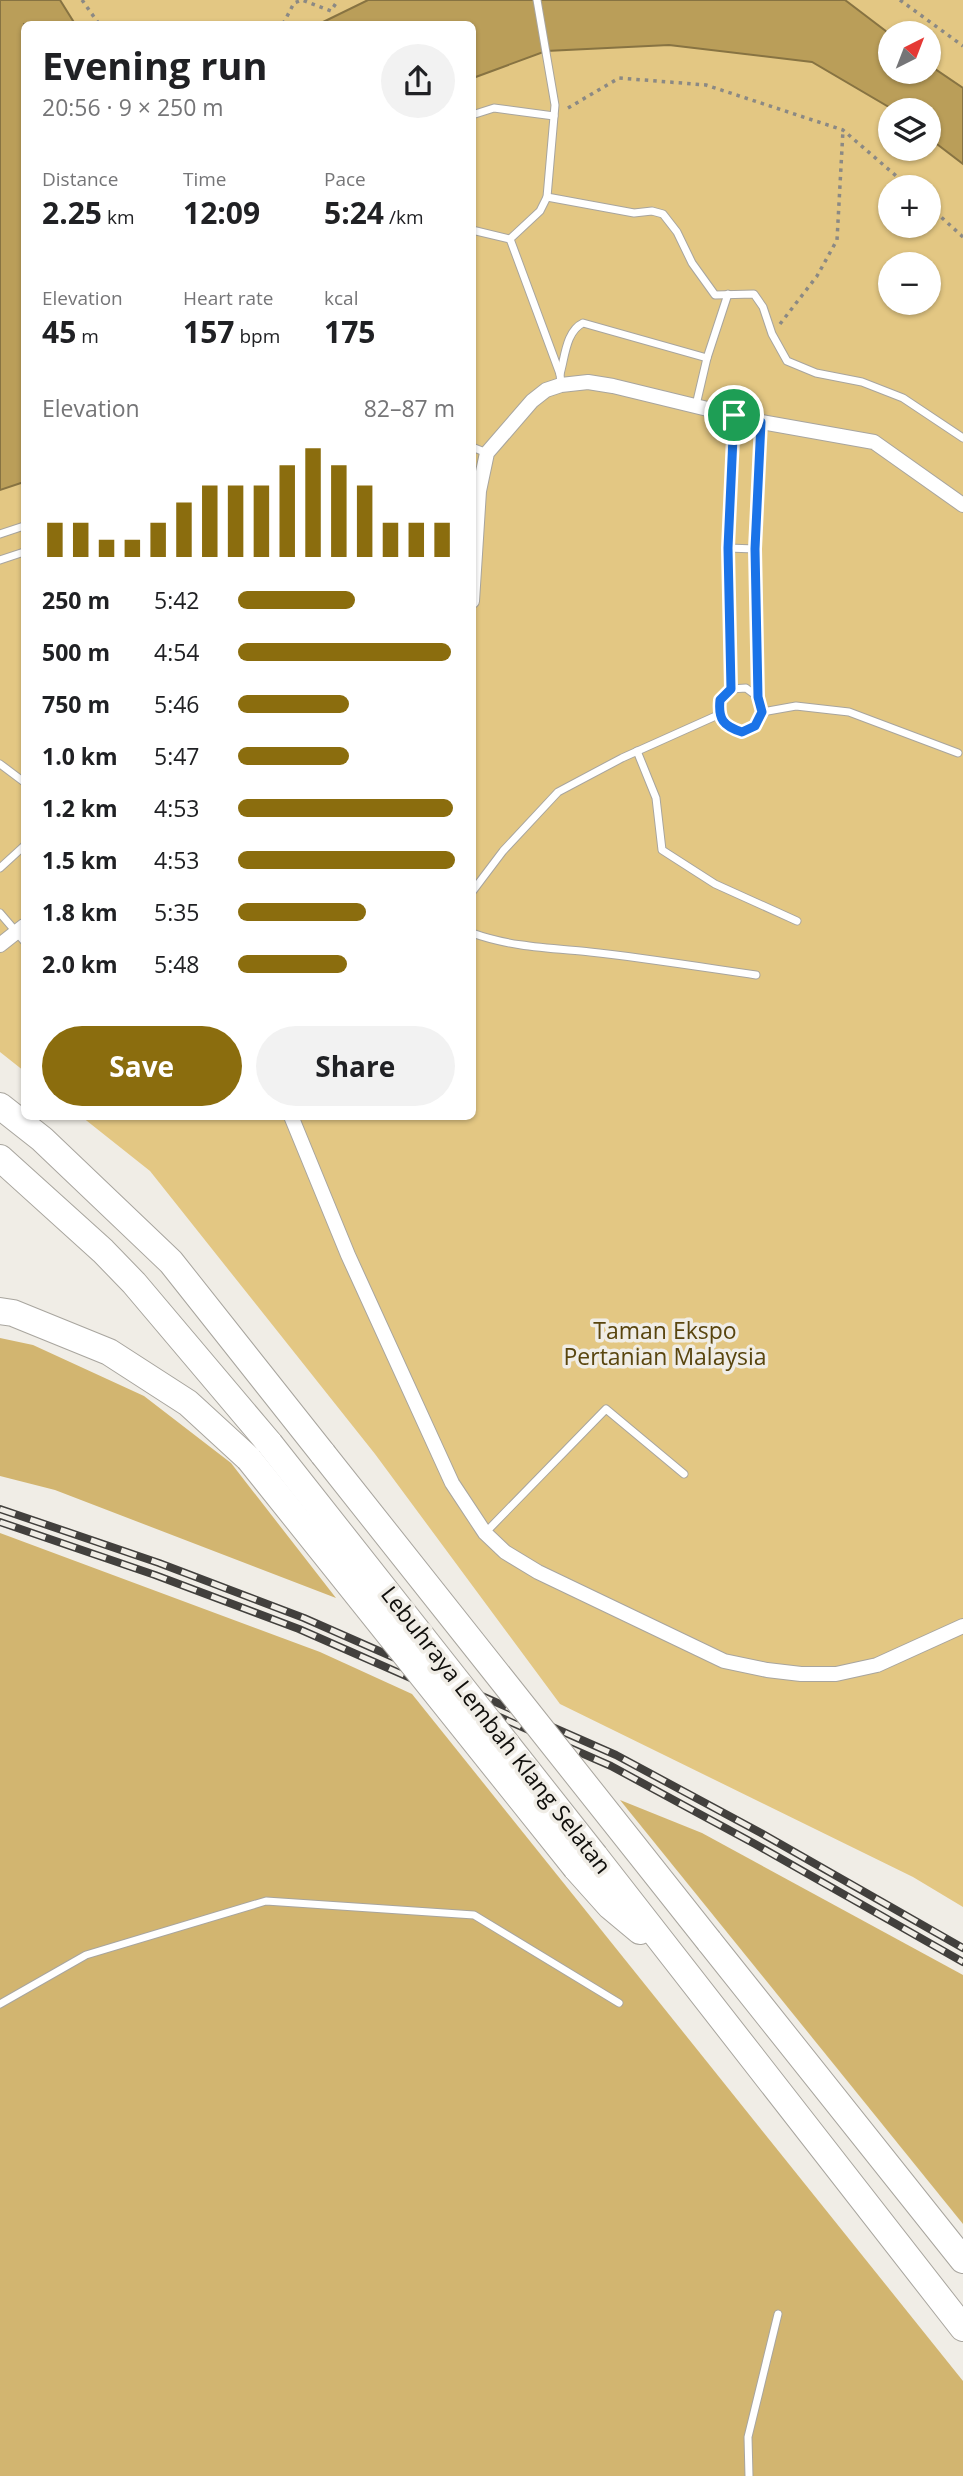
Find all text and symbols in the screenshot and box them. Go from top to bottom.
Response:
north arrow [878,21,942,84]
map controls [878,21,941,315]
text: Evening run [42,39,267,91]
button: share [381,44,455,118]
text: 20:56 · 9 × 250 m [42,91,224,123]
button: layers [878,98,941,161]
text: Distance [42,166,118,192]
text: Time [183,166,227,192]
text: Pace [324,166,366,192]
button: + [878,175,941,238]
text: 2.25 [42,192,102,233]
text: 12:09 [183,192,260,233]
text: 5:24 [324,192,384,233]
text: km [102,204,135,230]
text: /km [384,204,424,230]
button: − [878,252,941,315]
text: Elevation [42,285,123,311]
text: Heart rate [183,285,273,311]
text: kcal [324,285,358,311]
text: 45 [42,311,76,352]
text: 157 [183,311,234,352]
text: 175 [324,311,375,352]
text: m [76,323,99,349]
text: bpm [234,323,280,349]
pin [704,385,764,445]
text: Elevation [42,392,140,424]
text: 82–87 m [364,392,455,424]
icon: arrive [715,396,753,434]
text: 250 m [42,584,110,616]
text: 5:42 [154,584,200,616]
text: 500 m [42,636,110,668]
text: 4:54 [154,636,200,668]
text: 750 m [42,688,110,720]
text: 5:46 [154,688,200,720]
text: 1.0 km [42,740,118,772]
text: 5:47 [154,740,200,772]
text: 1.2 km [42,792,118,824]
text: 4:53 [154,792,200,824]
text: 1.5 km [42,844,118,876]
text: 4:53 [154,844,200,876]
text: 1.8 km [42,896,118,928]
text: 5:35 [154,896,200,928]
text: 2.0 km [42,948,118,980]
text: 5:48 [154,948,200,980]
button: Save [42,1026,242,1106]
button: Share [256,1026,455,1106]
park label: Taman Ekspo Pertanian Malaysia [563,1314,767,1372]
street label: Lebuhraya Lembah Klang Selatan [374,1579,619,1880]

